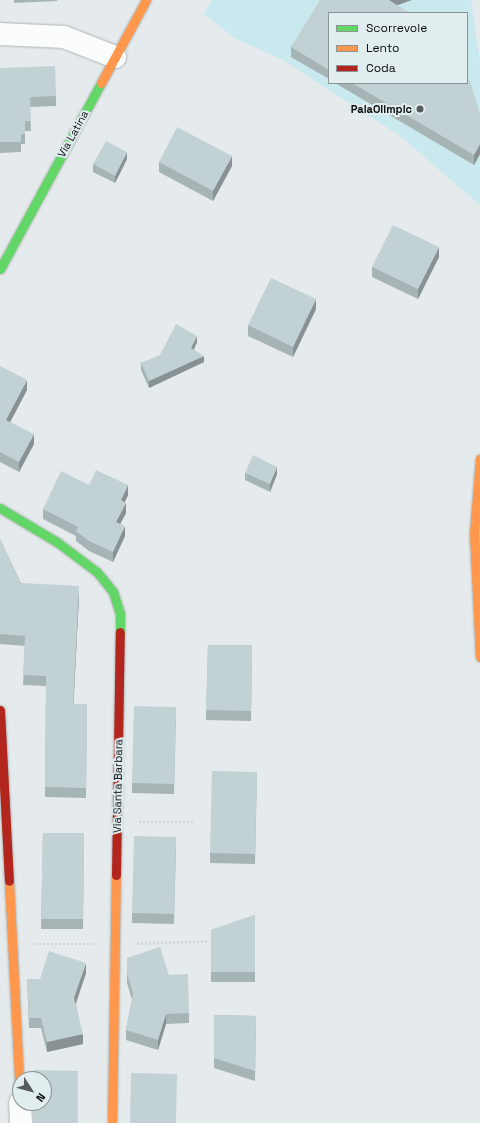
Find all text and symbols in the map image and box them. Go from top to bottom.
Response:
legend [328,12,468,84]
text: Scorrevole [366,20,427,36]
text: Lento [366,40,400,56]
text: Coda [366,60,396,76]
place label: PalaOlimpic [351,102,412,116]
marker: PalaOlimpic [415,104,425,114]
street label: Via Latina [55,108,91,160]
street label: Via Santa Barbara [111,739,125,833]
north arrow [12,1071,52,1111]
text: N [33,1090,49,1105]

